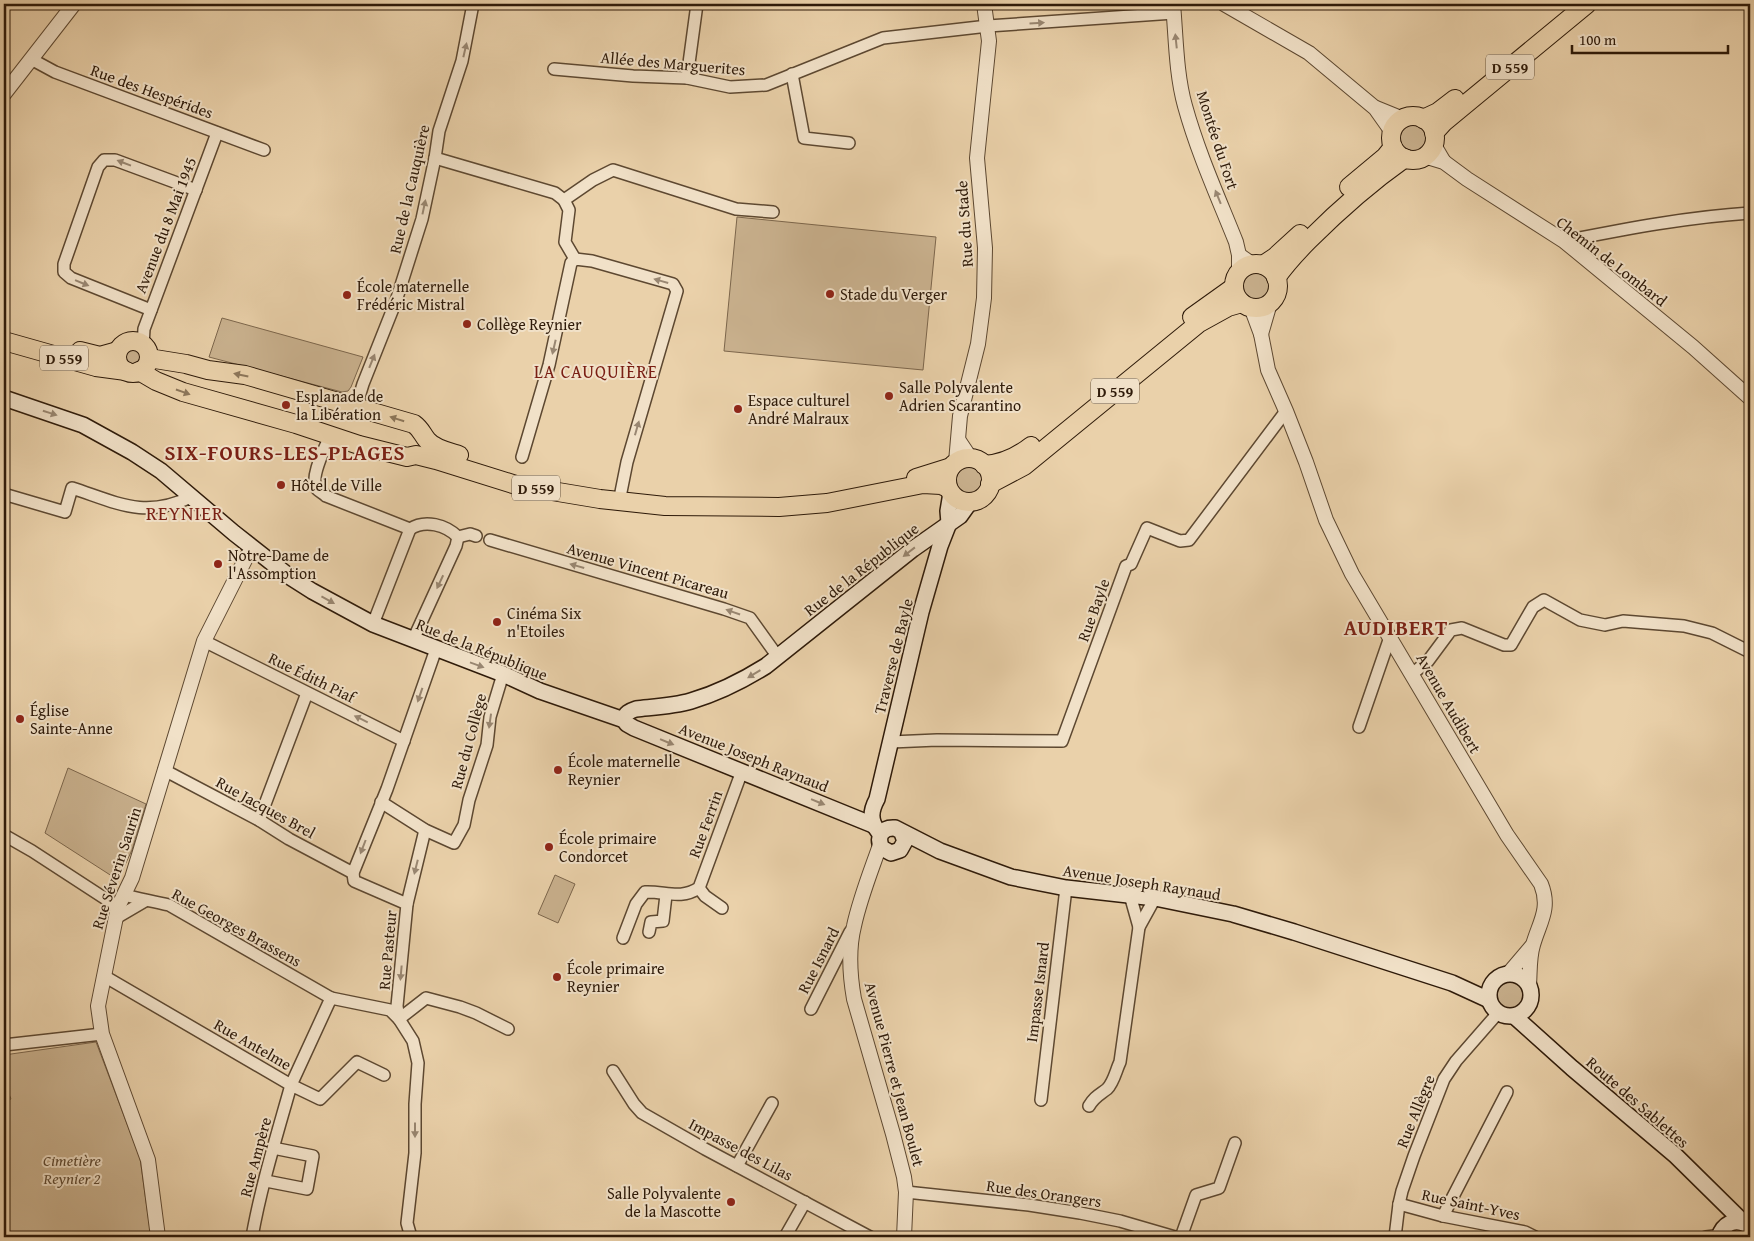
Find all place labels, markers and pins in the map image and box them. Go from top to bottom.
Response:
place label: École maternelle Frédéric Mistral [357,274,469,316]
place label: Stade du Verger [840,282,947,306]
marker: Stade du Verger [824,288,836,300]
marker: École maternelle Frédéric Mistral [341,289,353,301]
place label: Collège Reynier [477,312,582,336]
marker: Collège Reynier [461,318,473,330]
place label: Salle Polyvalente Adrien Scarantino [899,375,1021,417]
place label: Esplanade de la Libération [296,384,383,426]
place label: Espace culturel André Malraux [748,388,850,430]
marker: Salle Polyvalente Adrien Scarantino [883,390,895,402]
marker: Esplanade de la Libération [280,399,292,411]
marker: Espace culturel André Malraux [732,403,744,415]
place label: Hôtel de Ville [291,473,382,497]
marker: Hôtel de Ville [275,479,287,491]
place label: Notre-Dame de l'Assomption [228,543,329,585]
marker: Notre-Dame de l'Assomption [212,558,224,570]
place label: Cinéma Six n'Etoiles [507,601,582,643]
marker: Cinéma Six n'Etoiles [491,616,503,628]
place label: Église Sainte-Anne [30,698,113,740]
marker: Église Sainte-Anne [14,713,26,725]
place label: École maternelle Reynier [568,749,680,791]
marker: École maternelle Reynier [552,764,564,776]
place label: École primaire Condorcet [559,826,657,868]
marker: École primaire Condorcet [543,841,555,853]
place label: École primaire Reynier [567,956,665,998]
marker: École primaire Reynier [551,971,563,983]
place label: Salle Polyvalente de la Mascotte [607,1181,721,1223]
marker: Salle Polyvalente de la Mascotte [725,1196,737,1208]

